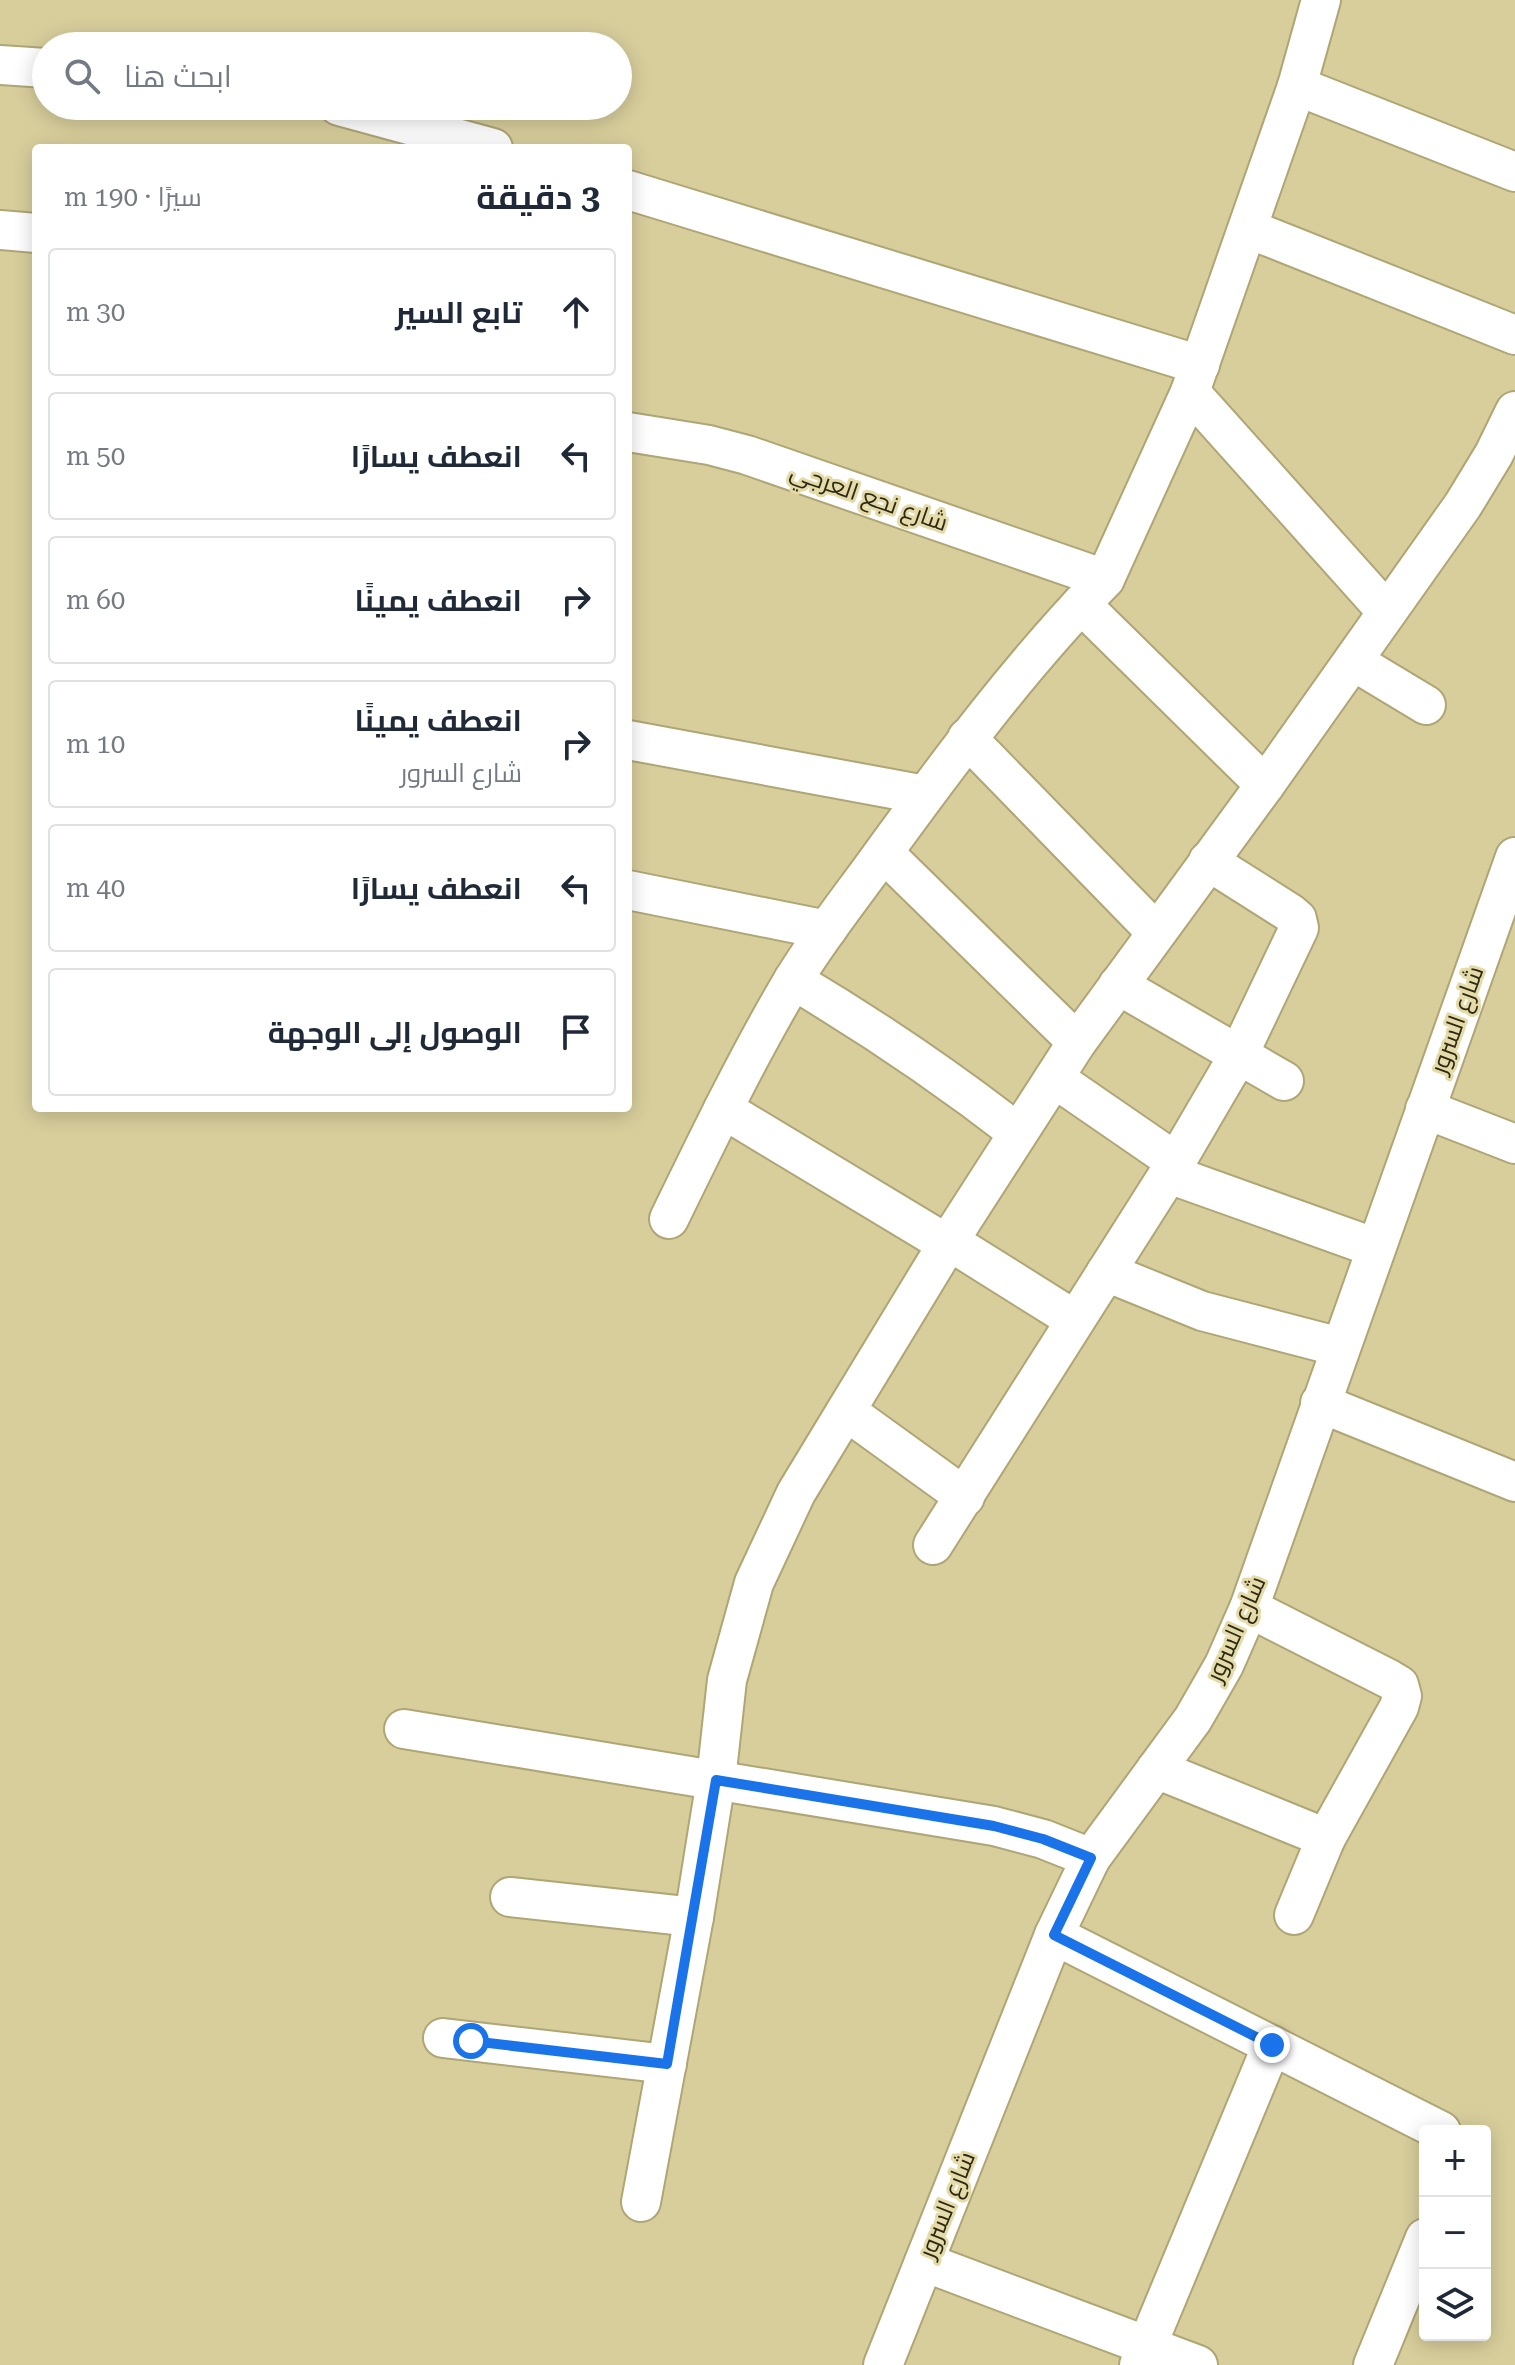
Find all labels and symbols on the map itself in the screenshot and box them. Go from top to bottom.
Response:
street label: شارع نجع العرجي [785,457,951,542]
street label: شارع السرور [1424,962,1491,1080]
street label: شارع السرور [1200,1572,1273,1689]
route start [453,2023,489,2059]
route end [1254,2027,1290,2063]
street label: شارع السرور [912,2148,983,2265]

